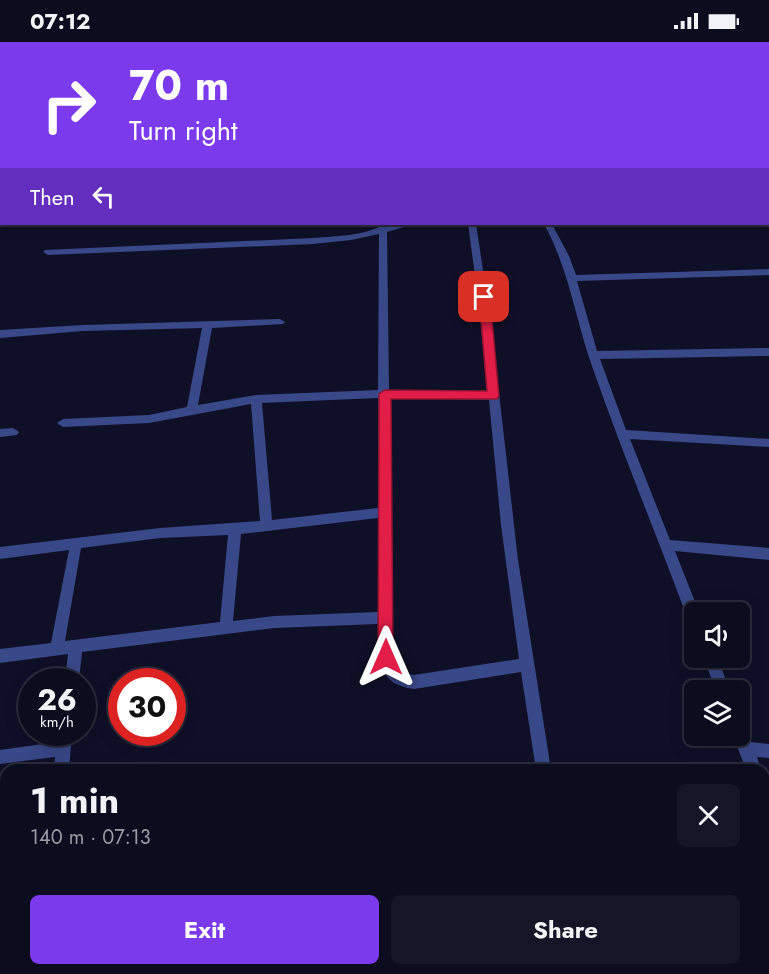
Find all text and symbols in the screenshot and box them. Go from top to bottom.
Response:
text: 07:12 [30,5,91,37]
text: 70 m [129,55,229,116]
icon: right [30,66,108,144]
text: Turn right [129,111,237,150]
icon: left [87,180,120,213]
text: Then [30,181,75,213]
pin [458,271,509,322]
icon: arrive [467,280,500,313]
map controls [684,602,750,746]
button: sound [684,602,750,668]
position arrow [354,625,418,689]
speed limit sign: 30 [108,668,186,746]
text: 26 [37,678,77,721]
button: layers [684,680,750,746]
text: km/h [40,711,74,733]
text: 1 min [30,774,119,826]
button: close [677,784,740,847]
text: 140 m · 07:13 [30,823,151,852]
button: Exit [30,895,379,964]
button: Share [391,895,740,964]

